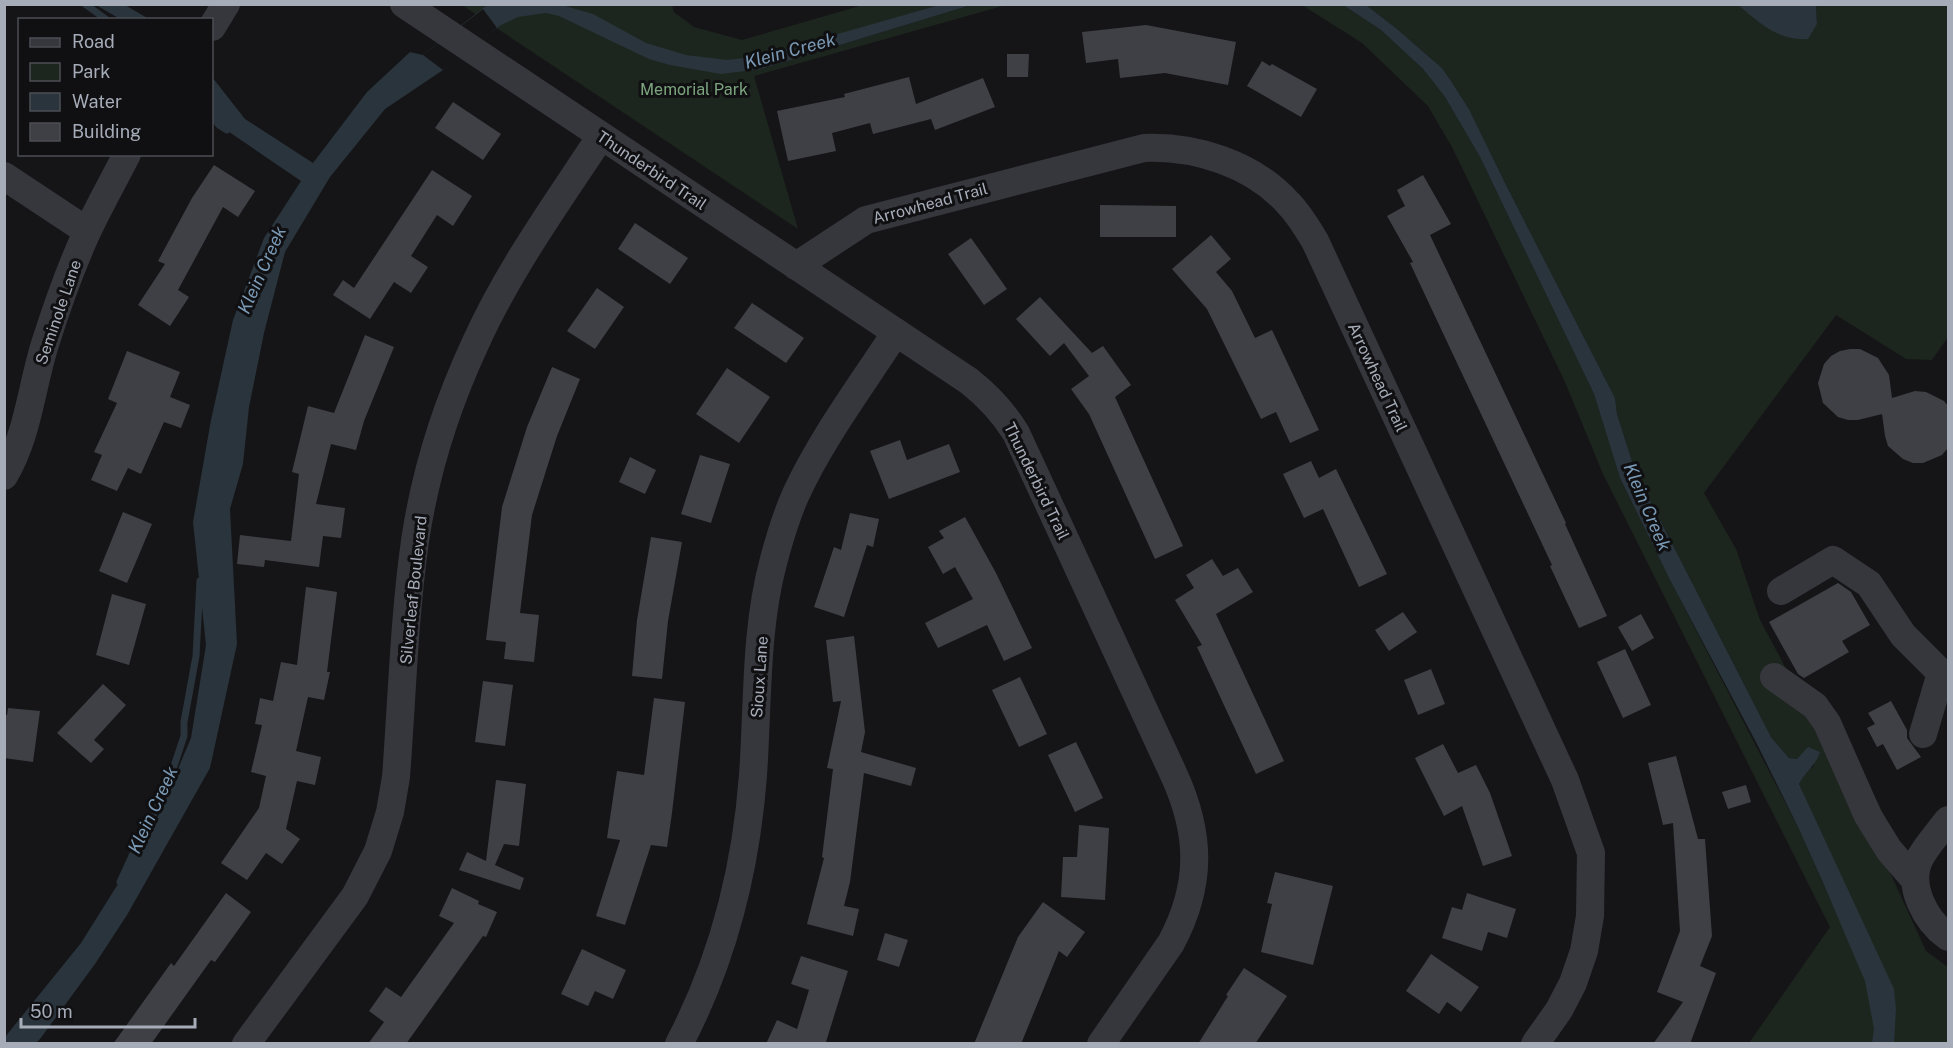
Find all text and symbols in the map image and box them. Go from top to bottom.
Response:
legend [18,18,213,156]
water label: Klein Creek [742,28,838,73]
text: Road [72,31,115,52]
text: Park [72,61,110,82]
park label: Memorial Park [640,80,748,99]
text: Water [72,91,122,112]
text: Building [72,121,141,142]
street label: Thunderbird Trail [593,127,710,214]
street label: Arrowhead Trail [871,179,990,228]
water label: Klein Creek [233,223,290,317]
street label: Seminole Lane [32,257,85,367]
street label: Arrowhead Trail [1344,320,1411,435]
street label: Thunderbird Trail [1000,419,1073,543]
water label: Klein Creek [1620,460,1675,554]
street label: Silverleaf Boulevard [396,515,431,665]
street label: Sioux Lane [747,635,772,719]
water label: Klein Creek [123,763,182,857]
scale bar [21,991,195,1029]
text: 50 m [30,1001,73,1022]

